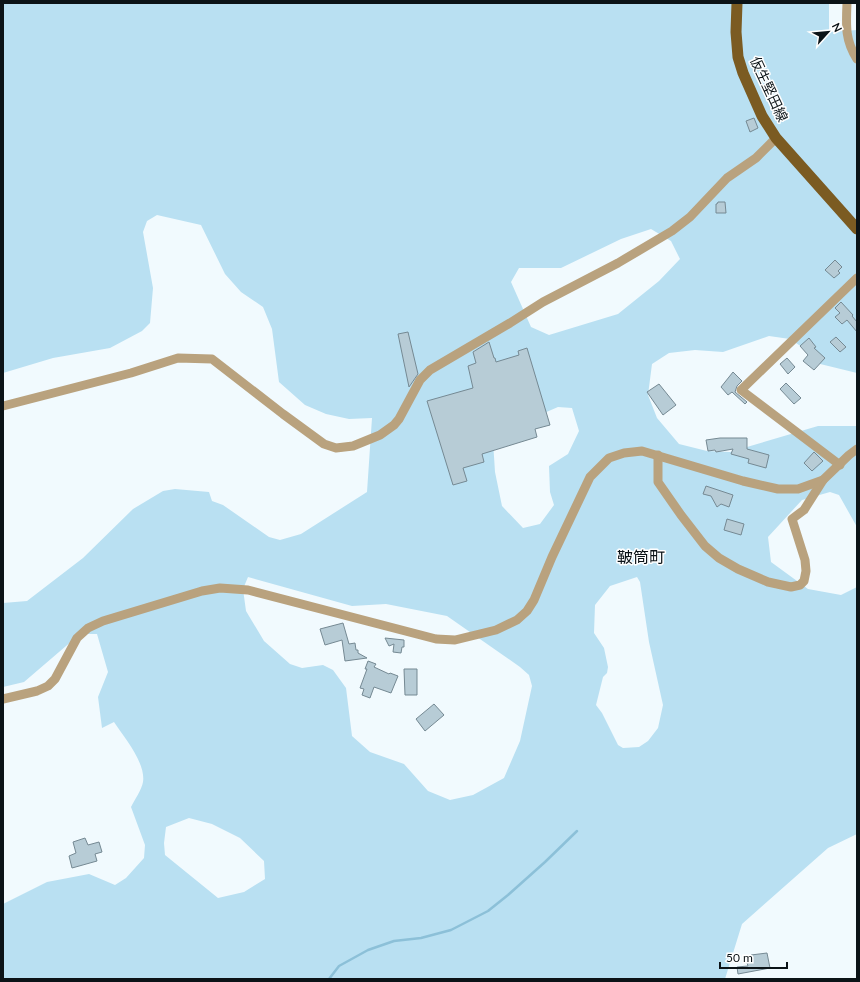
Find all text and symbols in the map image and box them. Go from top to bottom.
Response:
north arrow [808,12,848,52]
text: N [830,21,845,34]
street label: 仮生堅田線 [747,53,792,124]
district label: 鞁筒町 [617,547,665,566]
scale bar [720,944,787,970]
text: 50 m [726,950,753,965]

